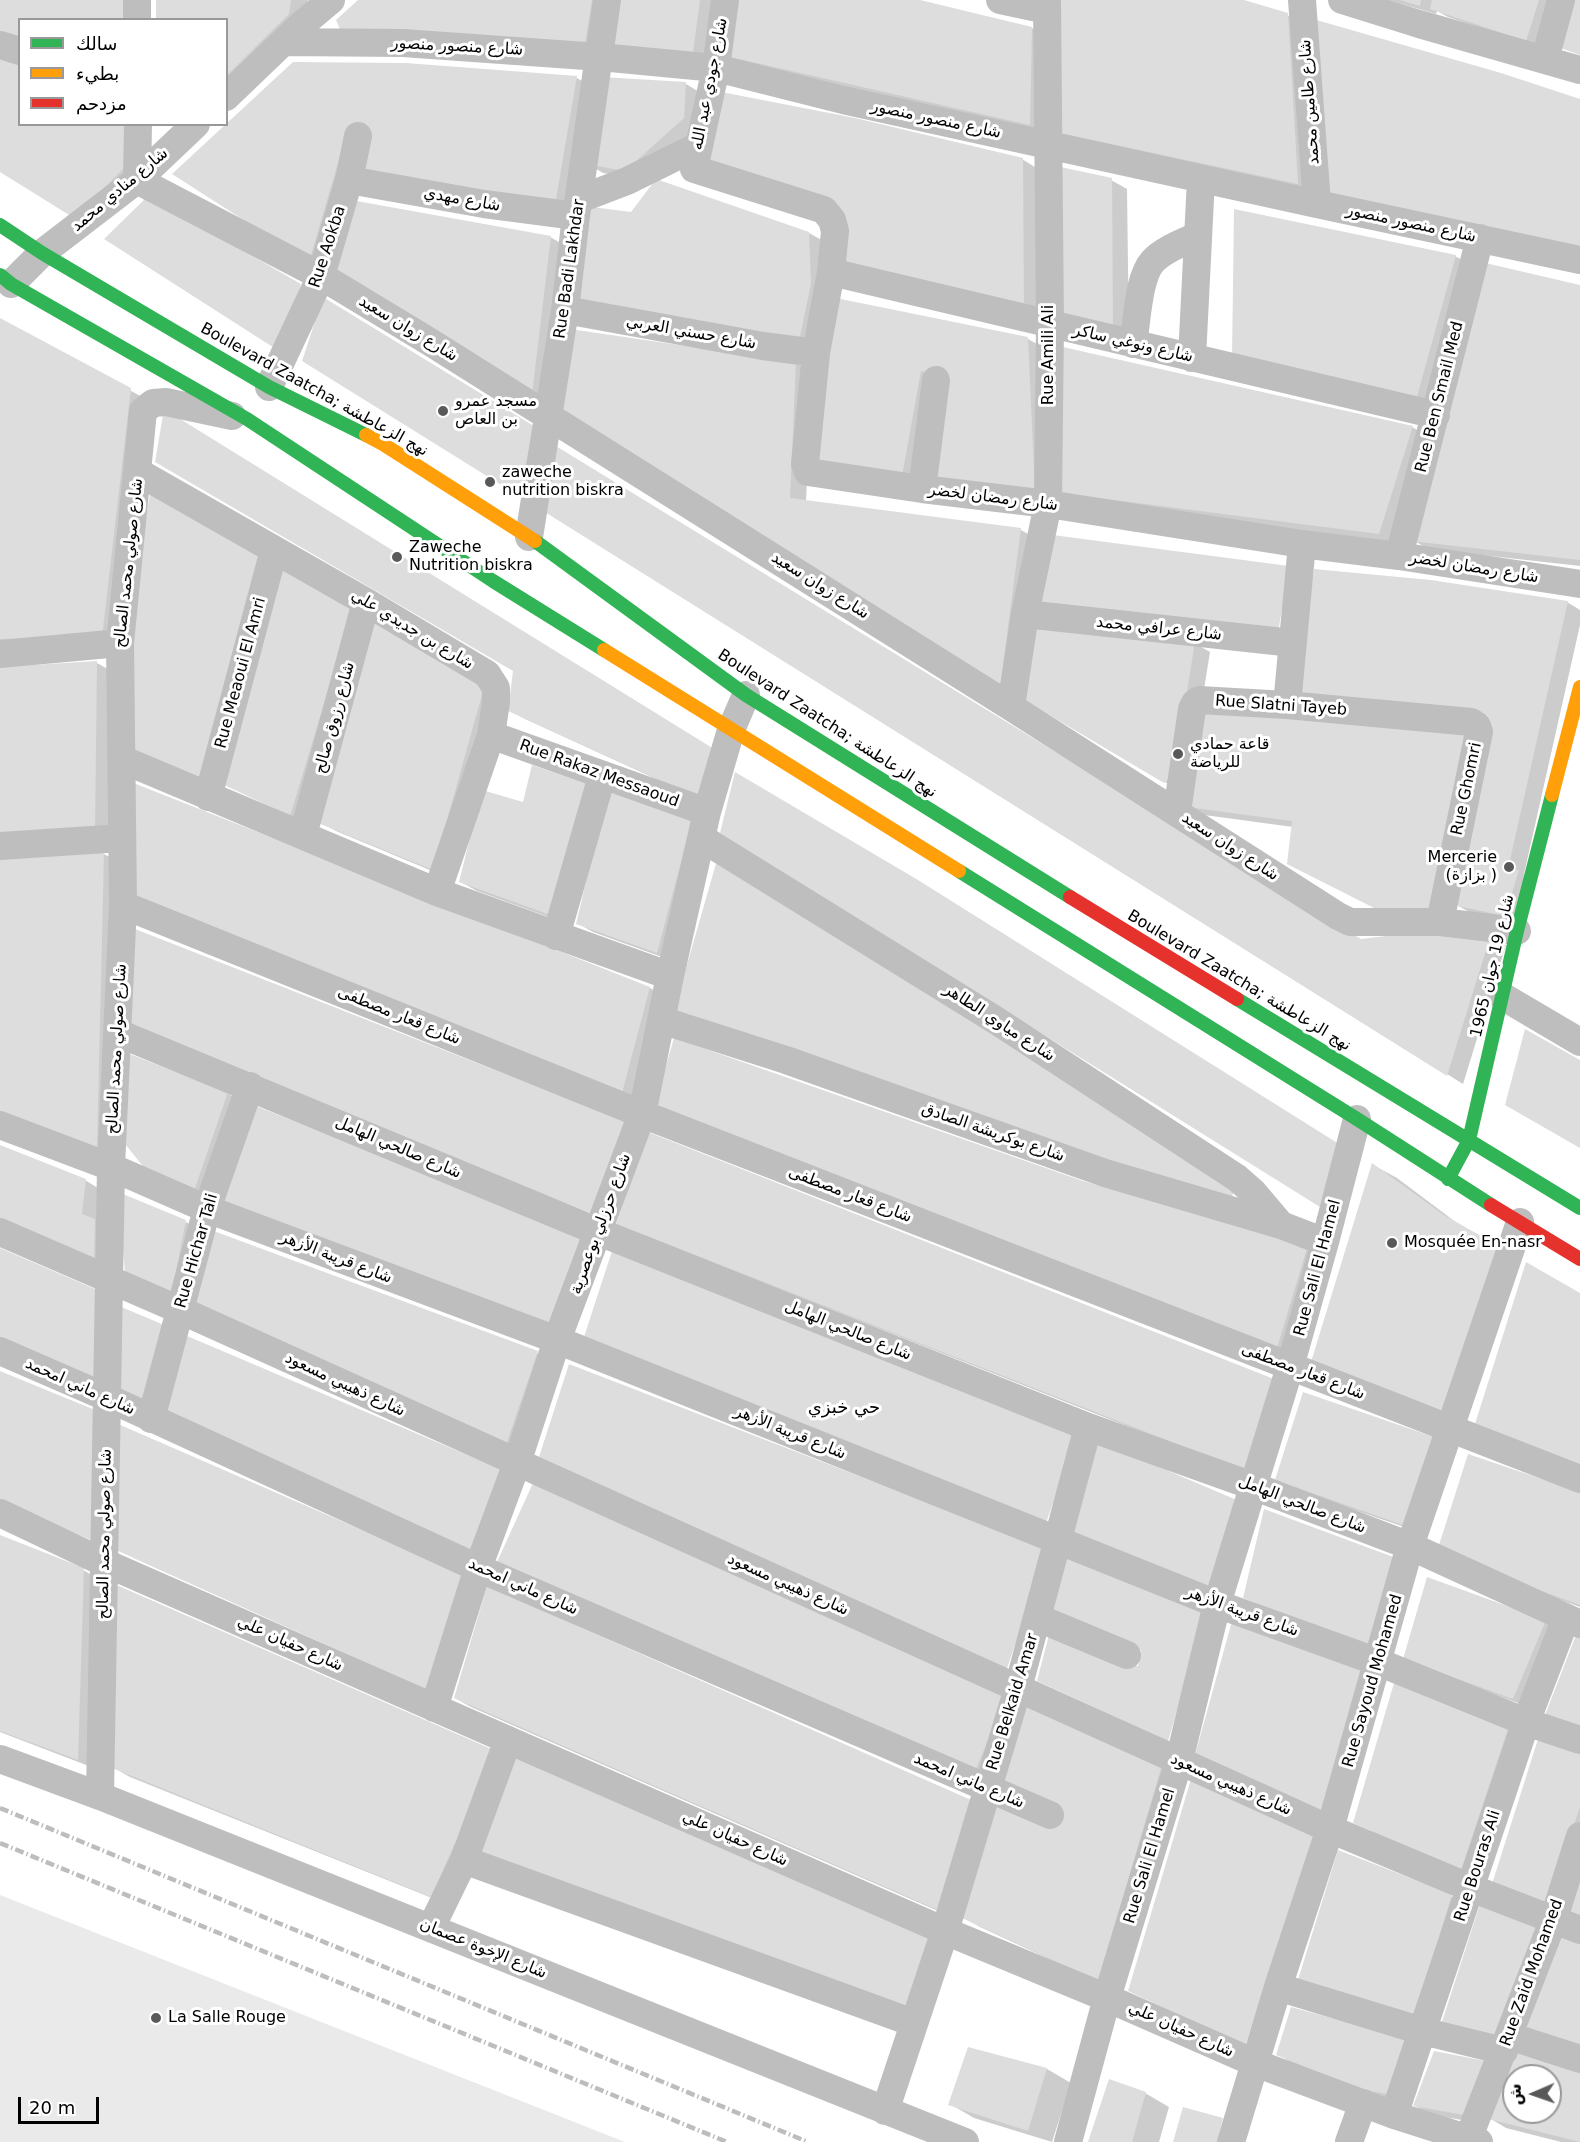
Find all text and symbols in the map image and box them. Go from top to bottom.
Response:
street label: شارع جودي عبد الله [688,16,732,152]
legend [18,18,228,126]
text: سالك [76,33,117,54]
street label: شارع منصور منصور [390,34,524,60]
street label: شارع طامين محمد [1296,39,1324,165]
text: بطيء [76,63,119,84]
text: مزدحم [76,93,127,114]
street label: شارع منصور منصور [869,97,1003,143]
street label: شارع منادي محمد [68,144,172,236]
street label: شارع مهدي [422,184,502,216]
street label: Rue Badi Lakhdar [551,198,589,340]
street label: شارع منصور منصور [1344,201,1478,247]
street label: Rue Aokba [306,204,350,290]
street label: شارع زوان سعيد [355,292,461,366]
street label: Rue Amili Ali [1039,305,1059,405]
street label: شارع حسني العربي [624,312,758,354]
street label: Boulevard Zaatcha; نهج الزعاطشة [197,319,431,461]
street label: Rue Ben Smail Med [1412,320,1468,474]
street label: شارع ونوغي ساكر [1071,321,1195,367]
place label: مسجد عمرو بن العاص [455,392,537,430]
marker: مسجد عمرو بن العاص [436,404,450,418]
place label: zaweche nutrition biskra [502,463,624,501]
marker: zaweche nutrition biskra [483,475,497,489]
street label: شارع صولي محمد الصالح [111,477,147,649]
street label: شارع رمضان لخضر [927,481,1059,515]
place label: Zaweche Nutrition biskra [409,538,533,576]
street label: شارع زوان سعيد [768,548,872,624]
street label: شارع رمضان لخضر [1408,548,1540,588]
marker: Zaweche Nutrition biskra [390,550,404,564]
street label: شارع بن جديدي علي [347,586,477,674]
street label: Rue Meaoui El Amri [212,595,270,751]
street label: شارع عرافي محمد [1095,613,1223,645]
street label: Boulevard Zaatcha; نهج الزعاطشة [714,646,940,802]
street label: شارع رزوق صالح [311,660,359,776]
street label: Rue Slatni Tayeb [1214,692,1348,720]
place label: قاعة حمادي للرياضة [1190,735,1269,773]
street label: Rue Rakaz Messaoud [517,736,681,812]
street label: Rue Ghomri [1448,741,1486,837]
marker: قاعة حمادي للرياضة [1171,747,1185,761]
street label: شارع زوان سعيد [1178,809,1282,885]
place label: Mercerie (بزازة ) [1428,848,1497,886]
marker: Mercerie (بزازة ) [1502,860,1516,874]
street label: شارع 19 جوان 1965 [1467,893,1519,1039]
street label: Boulevard Zaatcha; نهج الزعاطشة [1124,906,1354,1056]
street label: شارع صولي محمد الصالح [103,963,131,1135]
street label: شارع مياوي الطاهر [940,980,1058,1066]
street label: شارع قعار مصطفى [335,983,463,1049]
street label: شارع بوكريشة الصادق [919,1100,1067,1166]
street label: شارع صالحي الهامل [332,1113,464,1183]
street label: شارع حرزلي بوعصرية [567,1151,635,1297]
street label: شارع قعار مصطفى [786,1163,914,1227]
street label: Rue Hichar Tali [171,1192,223,1310]
street label: Rue Sali El Hamel [1291,1198,1345,1338]
street label: شارع قريبة الأزهر [277,1228,395,1288]
place label: Mosquée En-nasr [1404,1233,1542,1253]
marker: Mosquée En-nasr [1385,1236,1399,1250]
street label: شارع صالحي الهامل [782,1297,914,1365]
street label: شارع قعار مصطفى [1239,1340,1367,1404]
street label: شارع ذهيبي مسعود [282,1349,408,1421]
street label: شارع ماني امحمد [22,1354,138,1420]
district label: حي خبزي [808,1397,880,1419]
street label: شارع قريبة الأزهر [731,1402,849,1464]
street label: شارع صولي محمد الصالح [94,1448,116,1620]
street label: شارع صالحي الهامل [1236,1472,1368,1538]
street label: شارع ذهيبي مسعود [725,1550,851,1620]
street label: شارع ماني امحمد [465,1554,581,1620]
street label: شارع قريبة الأزهر [1183,1583,1301,1641]
street label: Rue Sayoud Mohamed [1339,1592,1407,1770]
street label: شارع حفيان علي [234,1612,346,1676]
street label: Rue Belkaid Amar [983,1631,1043,1773]
street label: شارع ماني امحمد [911,1749,1027,1813]
street label: شارع ذهيبي مسعود [1168,1750,1294,1820]
street label: Rue Sali El Hamel [1120,1786,1180,1926]
street label: شارع حفيان علي [679,1807,791,1871]
street label: Rue Bouras Ali [1451,1808,1505,1924]
street label: Rue Zaid Mohamed [1496,1897,1568,2049]
street label: شارع الإخوة عصمان [417,1915,549,1983]
street label: شارع حفيان علي [1125,1998,1237,2062]
place label: La Salle Rouge [168,2008,286,2028]
marker: La Salle Rouge [149,2011,163,2025]
north arrow [1502,2064,1562,2124]
text: ش [1506,2083,1525,2106]
scale bar [21,2085,102,2123]
text: 20 m [29,2097,75,2118]

